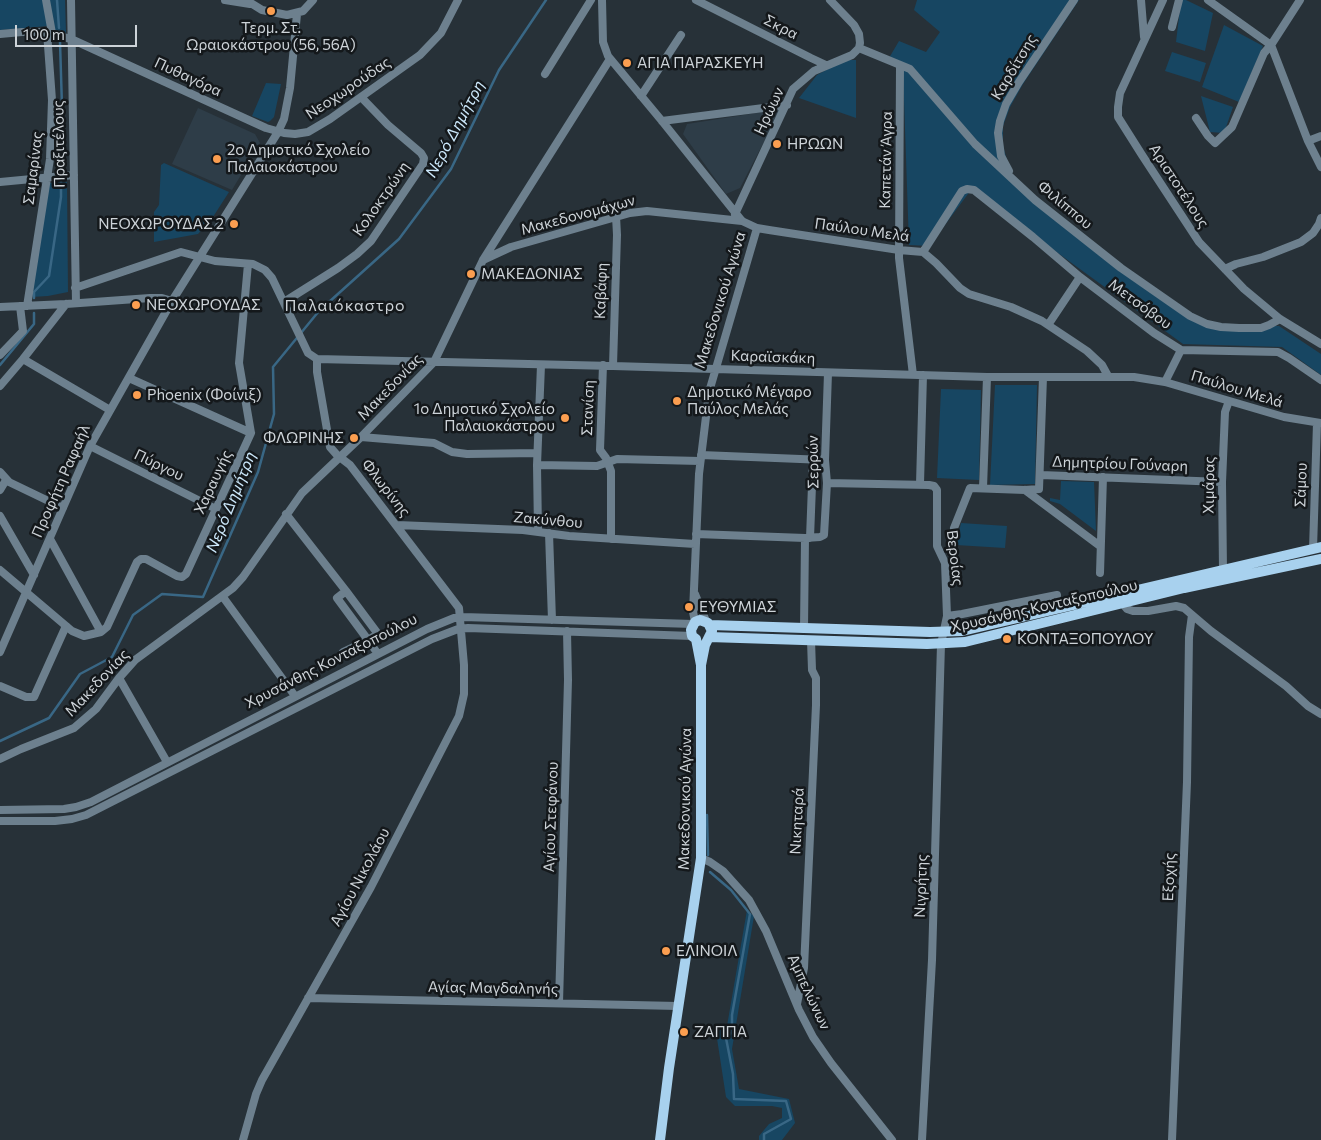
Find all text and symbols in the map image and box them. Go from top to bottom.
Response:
marker: Τερμ. Στ. Ωραιοκάστρου (56, 56Α) [265,5,277,17]
street label: Σκρα [761,11,801,43]
scale bar [18,15,140,47]
place label: Τερμ. Στ. Ωραιοκάστρου (56, 56Α) [186,19,356,54]
text: 100 m [23,25,65,43]
street label: Καρδίτσης [987,31,1041,103]
street label: Νεοχωρούδας [302,53,394,123]
street label: Πυθαγόρα [152,54,224,100]
place label: ΑΓΙΑ ΠΑΡΑΣΚΕΥΗ [637,54,763,72]
marker: ΑΓΙΑ ΠΑΡΑΣΚΕΥΗ [621,57,633,69]
water label: Νερό Δημήτρη [421,77,489,181]
street label: Ηρώων [750,84,788,138]
street label: Πραξιτέλους [49,100,69,188]
street label: Καπετάν Άγρα [876,111,896,209]
street label: Σαμαρίνας [20,130,46,206]
place label: ΗΡΩΩΝ [787,135,843,153]
marker: ΗΡΩΩΝ [771,138,783,150]
place label: 2ο Δημοτικό Σχολείο Παλαιοκάστρου [227,141,370,176]
street label: Αριστοτέλους [1145,141,1213,231]
marker: 2ο Δημοτικό Σχολείο Παλαιοκάστρου [211,153,223,165]
street label: Κολοκτρώνη [349,158,413,240]
street label: Φιλίππου [1034,177,1096,233]
street label: Μακεδονομάχων [519,191,637,239]
street label: Παύλου Μελά [814,214,910,246]
place label: ΝΕΟΧΩΡΟΥΔΑΣ 2 [98,215,224,233]
marker: ΝΕΟΧΩΡΟΥΔΑΣ 2 [228,218,240,230]
street label: Μακεδονικού Αγώνα [691,229,749,371]
street label: Καβάφη [591,263,611,319]
place label: ΜΑΚΕΔΟΝΙΑΣ [481,265,583,283]
marker: ΜΑΚΕΔΟΝΙΑΣ [465,268,477,280]
street label: Μετσόβου [1105,275,1175,333]
place label: ΝΕΟΧΩΡΟΥΔΑΣ [146,296,261,314]
district label: Παλαιόκαστρο [283,296,407,316]
marker: ΝΕΟΧΩΡΟΥΔΑΣ [130,299,142,311]
street label: Καραϊσκάκη [730,347,816,367]
street label: Μακεδονίας [354,350,426,424]
street label: Παύλου Μελά [1189,366,1285,412]
street label: Στανίση [578,380,598,436]
place label: Δημοτικό Μέγαρο Παύλος Μελάς [687,383,812,418]
place label: Phoenix (Φοίνιξ) [147,386,262,404]
marker: Phoenix (Φοίνιξ) [131,389,143,401]
marker: Δημοτικό Μέγαρο Παύλος Μελάς [671,395,683,407]
place label: 1ο Δημοτικό Σχολείο Παλαιοκάστρου [414,400,555,435]
marker: 1ο Δημοτικό Σχολείο Παλαιοκάστρου [559,412,571,424]
street label: Προφήτη Ραφαήλ [28,422,94,540]
place label: ΦΛΩΡΙΝΗΣ [263,429,344,447]
marker: ΦΛΩΡΙΝΗΣ [348,432,360,444]
street label: Σερρών [804,435,822,489]
street label: Πύργου [131,445,187,485]
street label: Χαραυγής [190,447,236,517]
water label: Νερό Δημήτρη [202,449,260,555]
street label: Δημητρίου Γούναρη [1052,453,1188,475]
street label: Φλωρίνης [358,456,414,520]
street label: Χιμάρας [1199,456,1219,514]
street label: Σάμου [1291,462,1311,508]
street label: Ζακύνθου [513,508,583,532]
street label: Βεροίας [943,529,967,587]
street label: Χρυσάνθης Κονταξοπούλου [949,576,1139,636]
place label: ΕΥΘΥΜΙΑΣ [699,598,776,616]
marker: ΕΥΘΥΜΙΑΣ [683,601,695,613]
street label: Χρυσάνθης Κονταξοπούλου [242,610,420,712]
place label: ΚΟΝΤΑΞΟΠΟΥΛΟΥ [1017,630,1154,648]
marker: ΚΟΝΤΑΞΟΠΟΥΛΟΥ [1001,633,1013,645]
street label: Μακεδονίας [61,646,133,720]
street label: Μακεδονικού Αγώνα [675,728,695,870]
street label: Αγίου Στεφάνου [540,761,562,873]
street label: Νικηταρά [786,787,808,855]
street label: Αγίου Νικολάου [326,825,394,929]
street label: Εξοχής [1159,852,1179,902]
street label: Νιγρήτης [911,854,931,918]
place label: ΕΛΙΝΟΙΛ [676,942,738,960]
marker: ΕΛΙΝΟΙΛ [660,945,672,957]
street label: Αμπελώνων [784,951,834,1033]
street label: Αγίας Μαγδαληνής [428,978,558,998]
place label: ΖΑΠΠΑ [694,1023,747,1041]
marker: ΖΑΠΠΑ [678,1026,690,1038]

